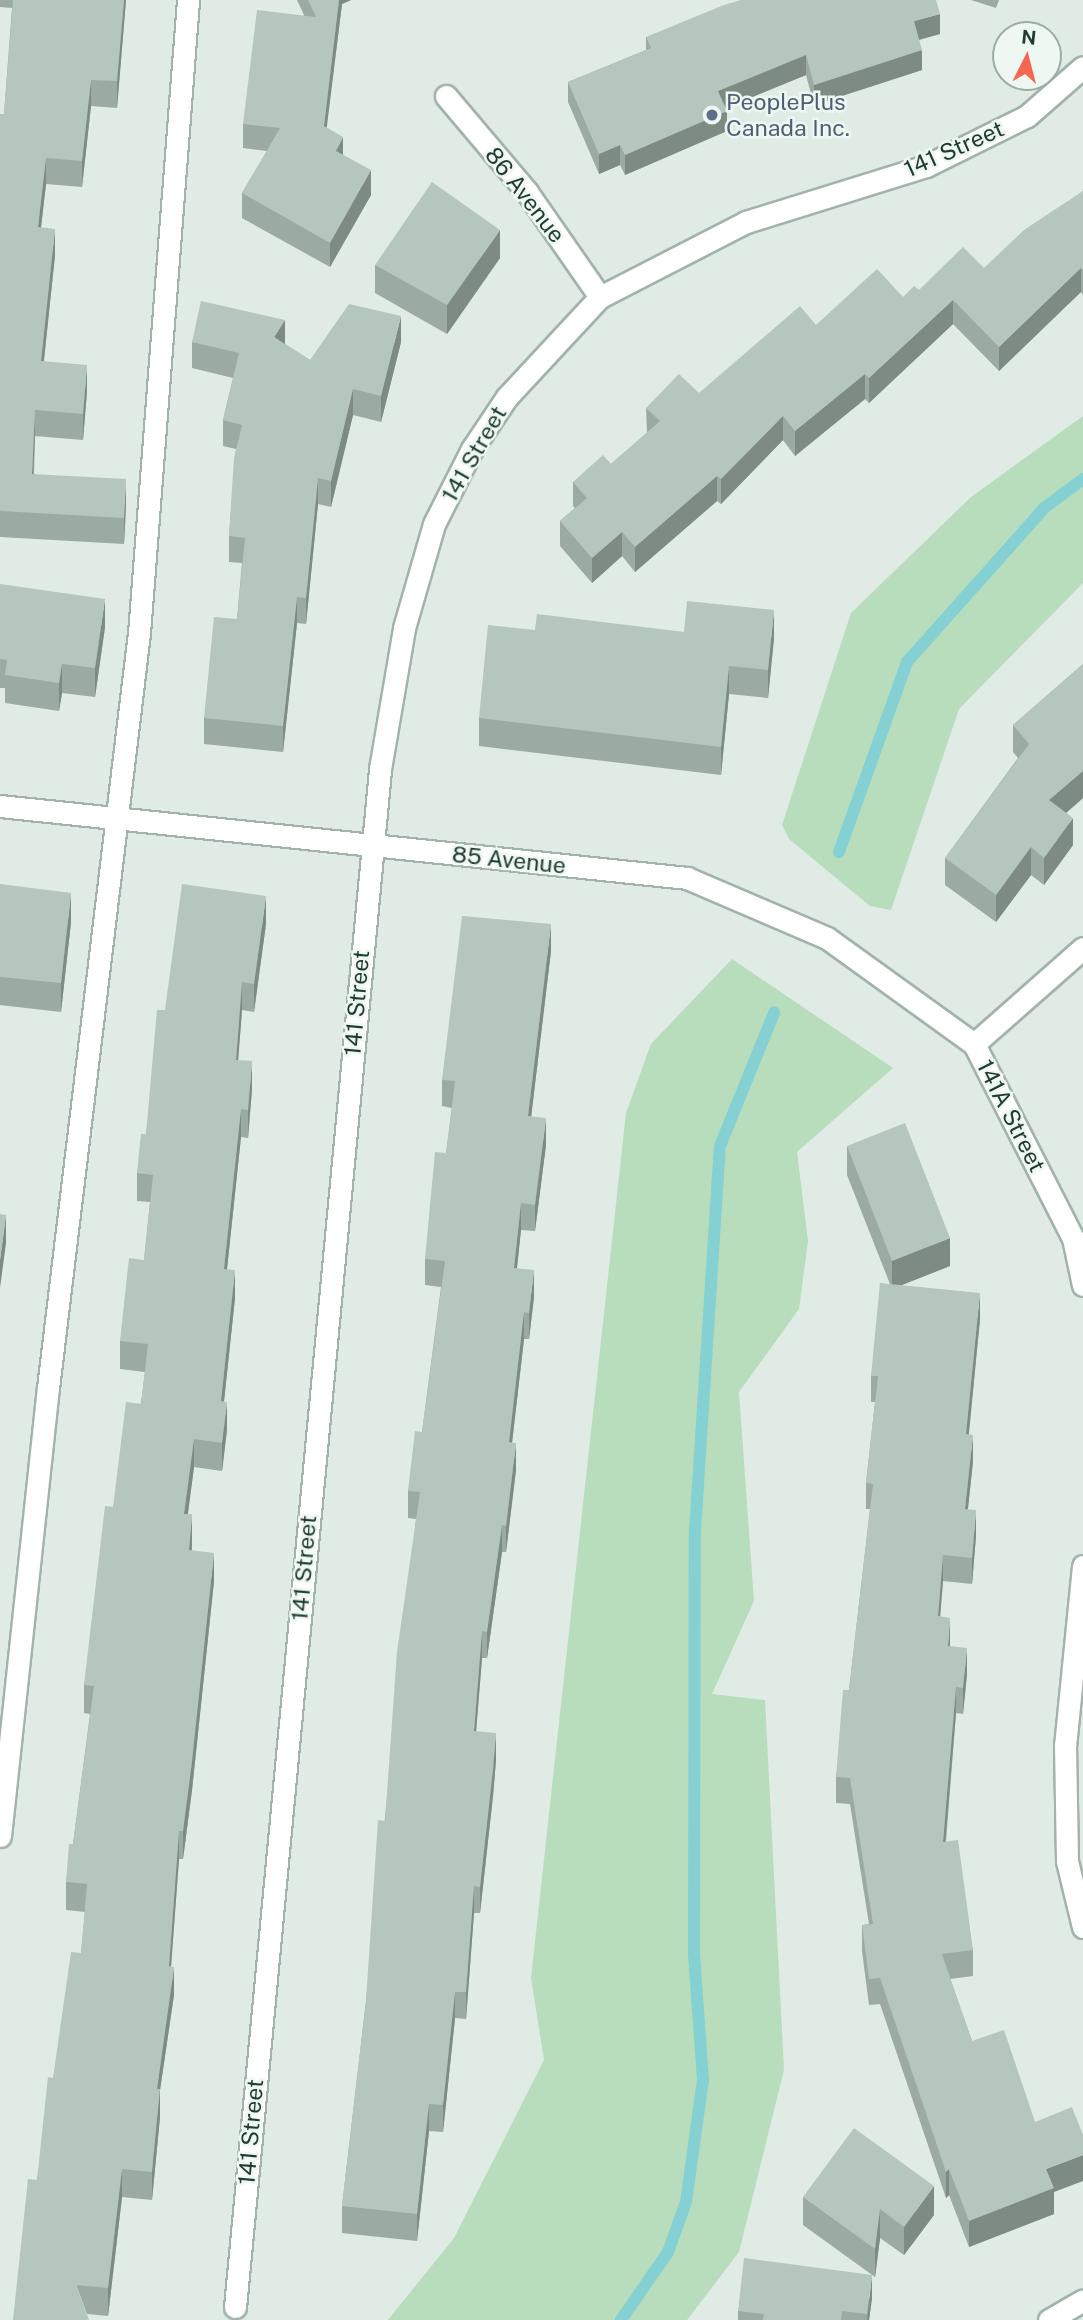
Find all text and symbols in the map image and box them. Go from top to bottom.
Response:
north arrow [992,21,1062,91]
text: N [1020,25,1038,49]
place label: PeoplePlus Canada Inc. [726,88,850,142]
marker: PeoplePlus Canada Inc. [704,107,720,123]
street label: 141 Street [900,115,1008,183]
street label: 86 Avenue [479,142,571,248]
street label: 141 Street [436,401,512,507]
street label: 85 Avenue [451,840,567,880]
street label: 141 Street [339,949,375,1057]
street label: 141A Street [971,1055,1051,1177]
street label: 141 Street [286,1514,322,1622]
street label: 141 Street [233,2078,269,2186]

